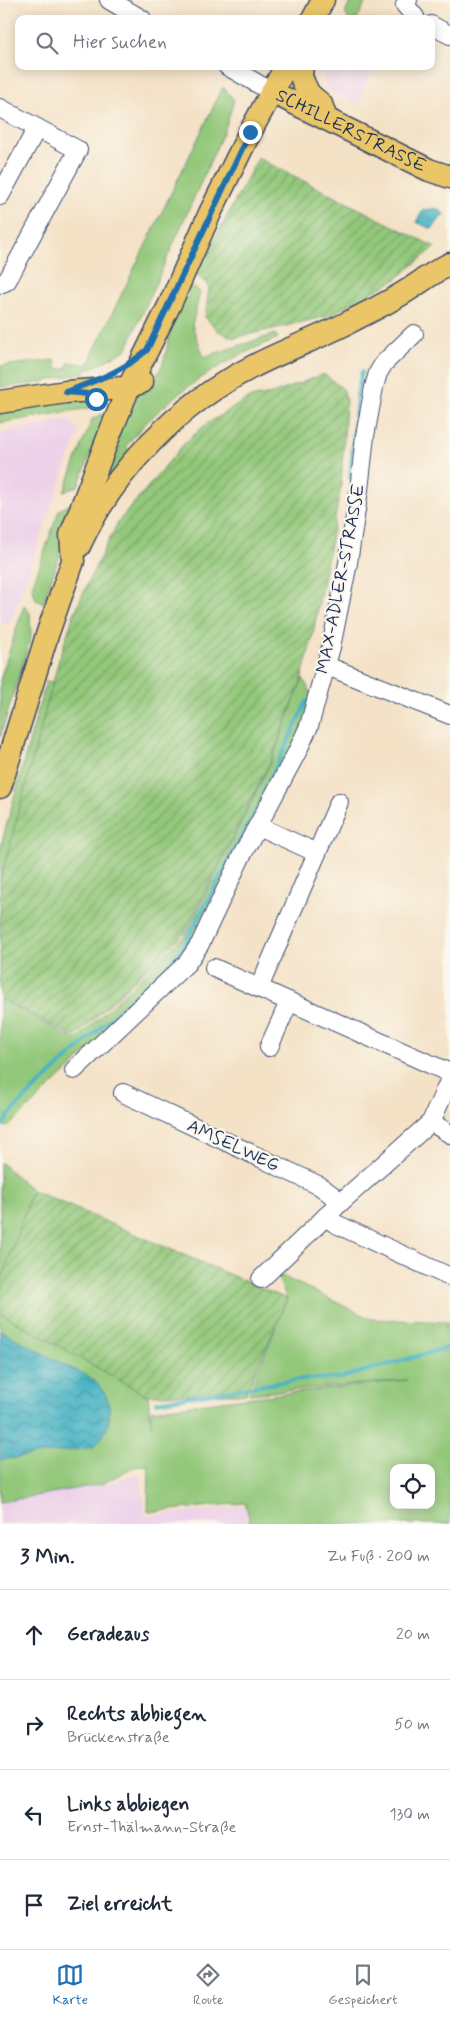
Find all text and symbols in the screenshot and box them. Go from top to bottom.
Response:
search box [15,15,435,70]
icon: search [33,29,61,57]
text: Hier suchen [73,30,167,55]
street label: SCHILLERSTRASSE [272,84,430,179]
route end [239,121,262,144]
route start [85,388,108,411]
street label: MAX-ADLER-STRASSE [311,482,371,676]
street label: AMSELWEG [183,1114,283,1178]
map controls [390,1464,435,1509]
button: locate [390,1464,435,1509]
text: 3 Min. [20,1543,75,1571]
text: Zu Fuß · 200 m [327,1546,430,1567]
icon: ahead [20,1621,48,1649]
text: Geradeaus [67,1622,149,1647]
text: 20 m [396,1624,430,1645]
text: Rechts abbiegen [67,1702,206,1727]
icon: right [20,1711,48,1739]
text: 50 m [394,1714,430,1735]
text: Brückenstraße [67,1727,170,1748]
text: Links abbiegen [67,1792,189,1817]
icon: left [20,1801,48,1829]
text: 130 m [389,1804,430,1825]
text: Ernst-Thälmann-Straße [67,1817,236,1838]
icon: arrive [20,1891,48,1919]
text: Ziel erreicht [67,1892,172,1917]
tab: Karte [52,1961,88,2009]
tab: Route [193,1961,223,2009]
tab: Gespeichert [328,1961,398,2009]

